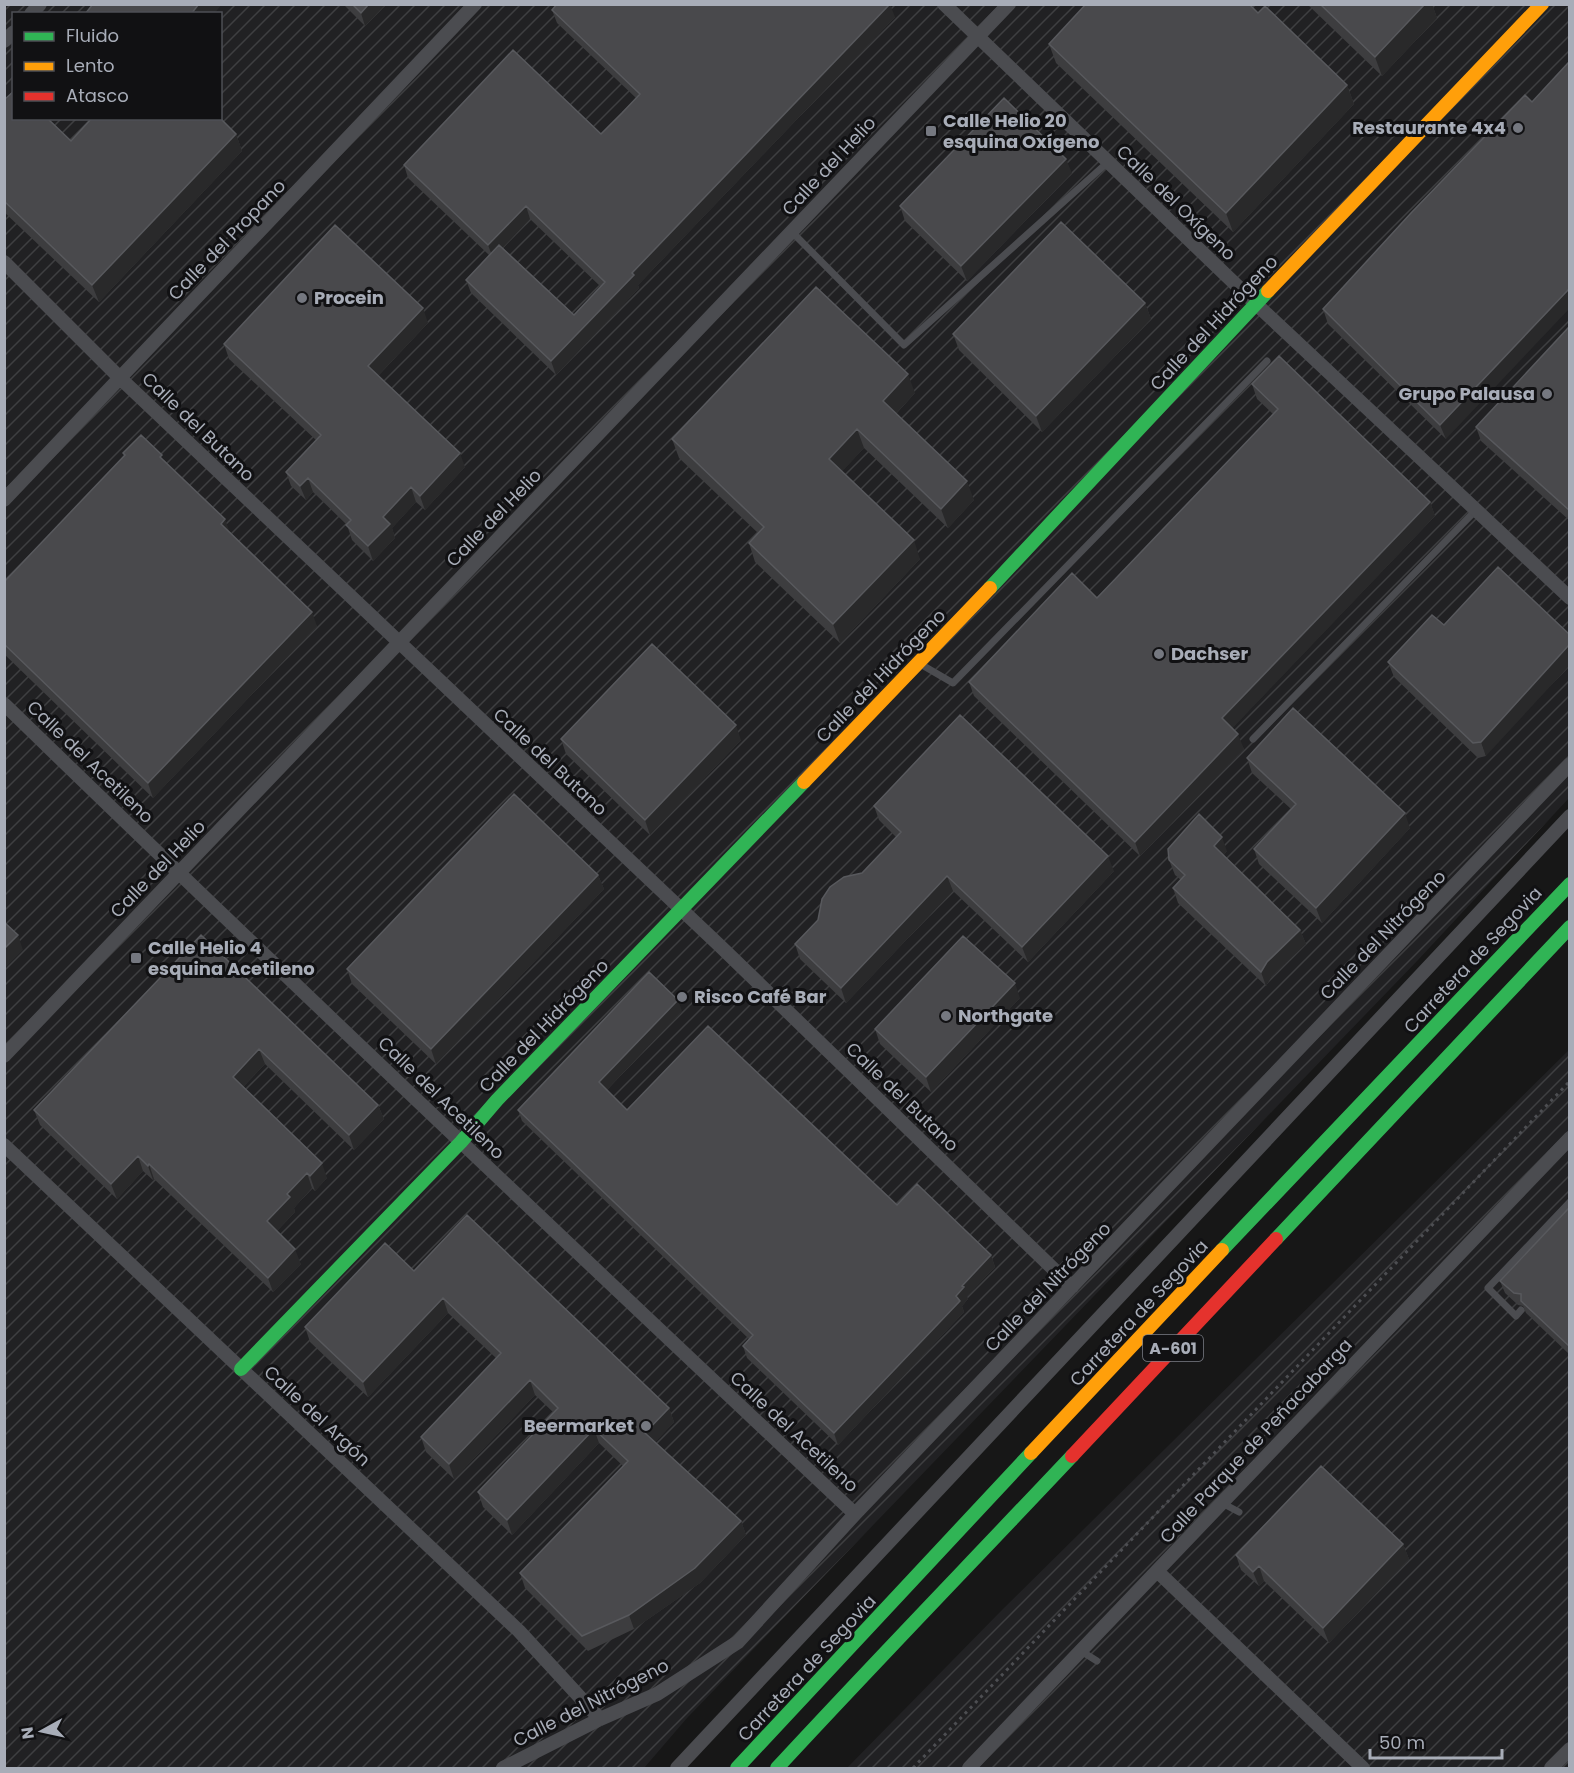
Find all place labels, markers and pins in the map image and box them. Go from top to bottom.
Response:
place label: Calle Helio 20 esquina Oxígeno [943,108,1099,154]
place label: Restaurante 4x4 [1352,115,1506,140]
marker: Restaurante 4x4 [1511,121,1525,135]
marker: Calle Helio 20 esquina Oxígeno [924,124,938,138]
place label: Procein [314,285,384,310]
marker: Procein [295,291,309,305]
place label: Grupo Palausa [1399,381,1535,406]
marker: Grupo Palausa [1540,387,1554,401]
place label: Dachser [1171,641,1248,666]
marker: Dachser [1152,647,1166,661]
place label: Calle Helio 4 esquina Acetileno [148,935,315,981]
marker: Calle Helio 4 esquina Acetileno [129,951,143,965]
place label: Risco Café Bar [694,984,827,1009]
marker: Risco Café Bar [675,990,689,1004]
place label: Northgate [958,1003,1053,1028]
marker: Northgate [939,1009,953,1023]
place label: Beermarket [524,1413,634,1438]
marker: Beermarket [639,1419,653,1433]

